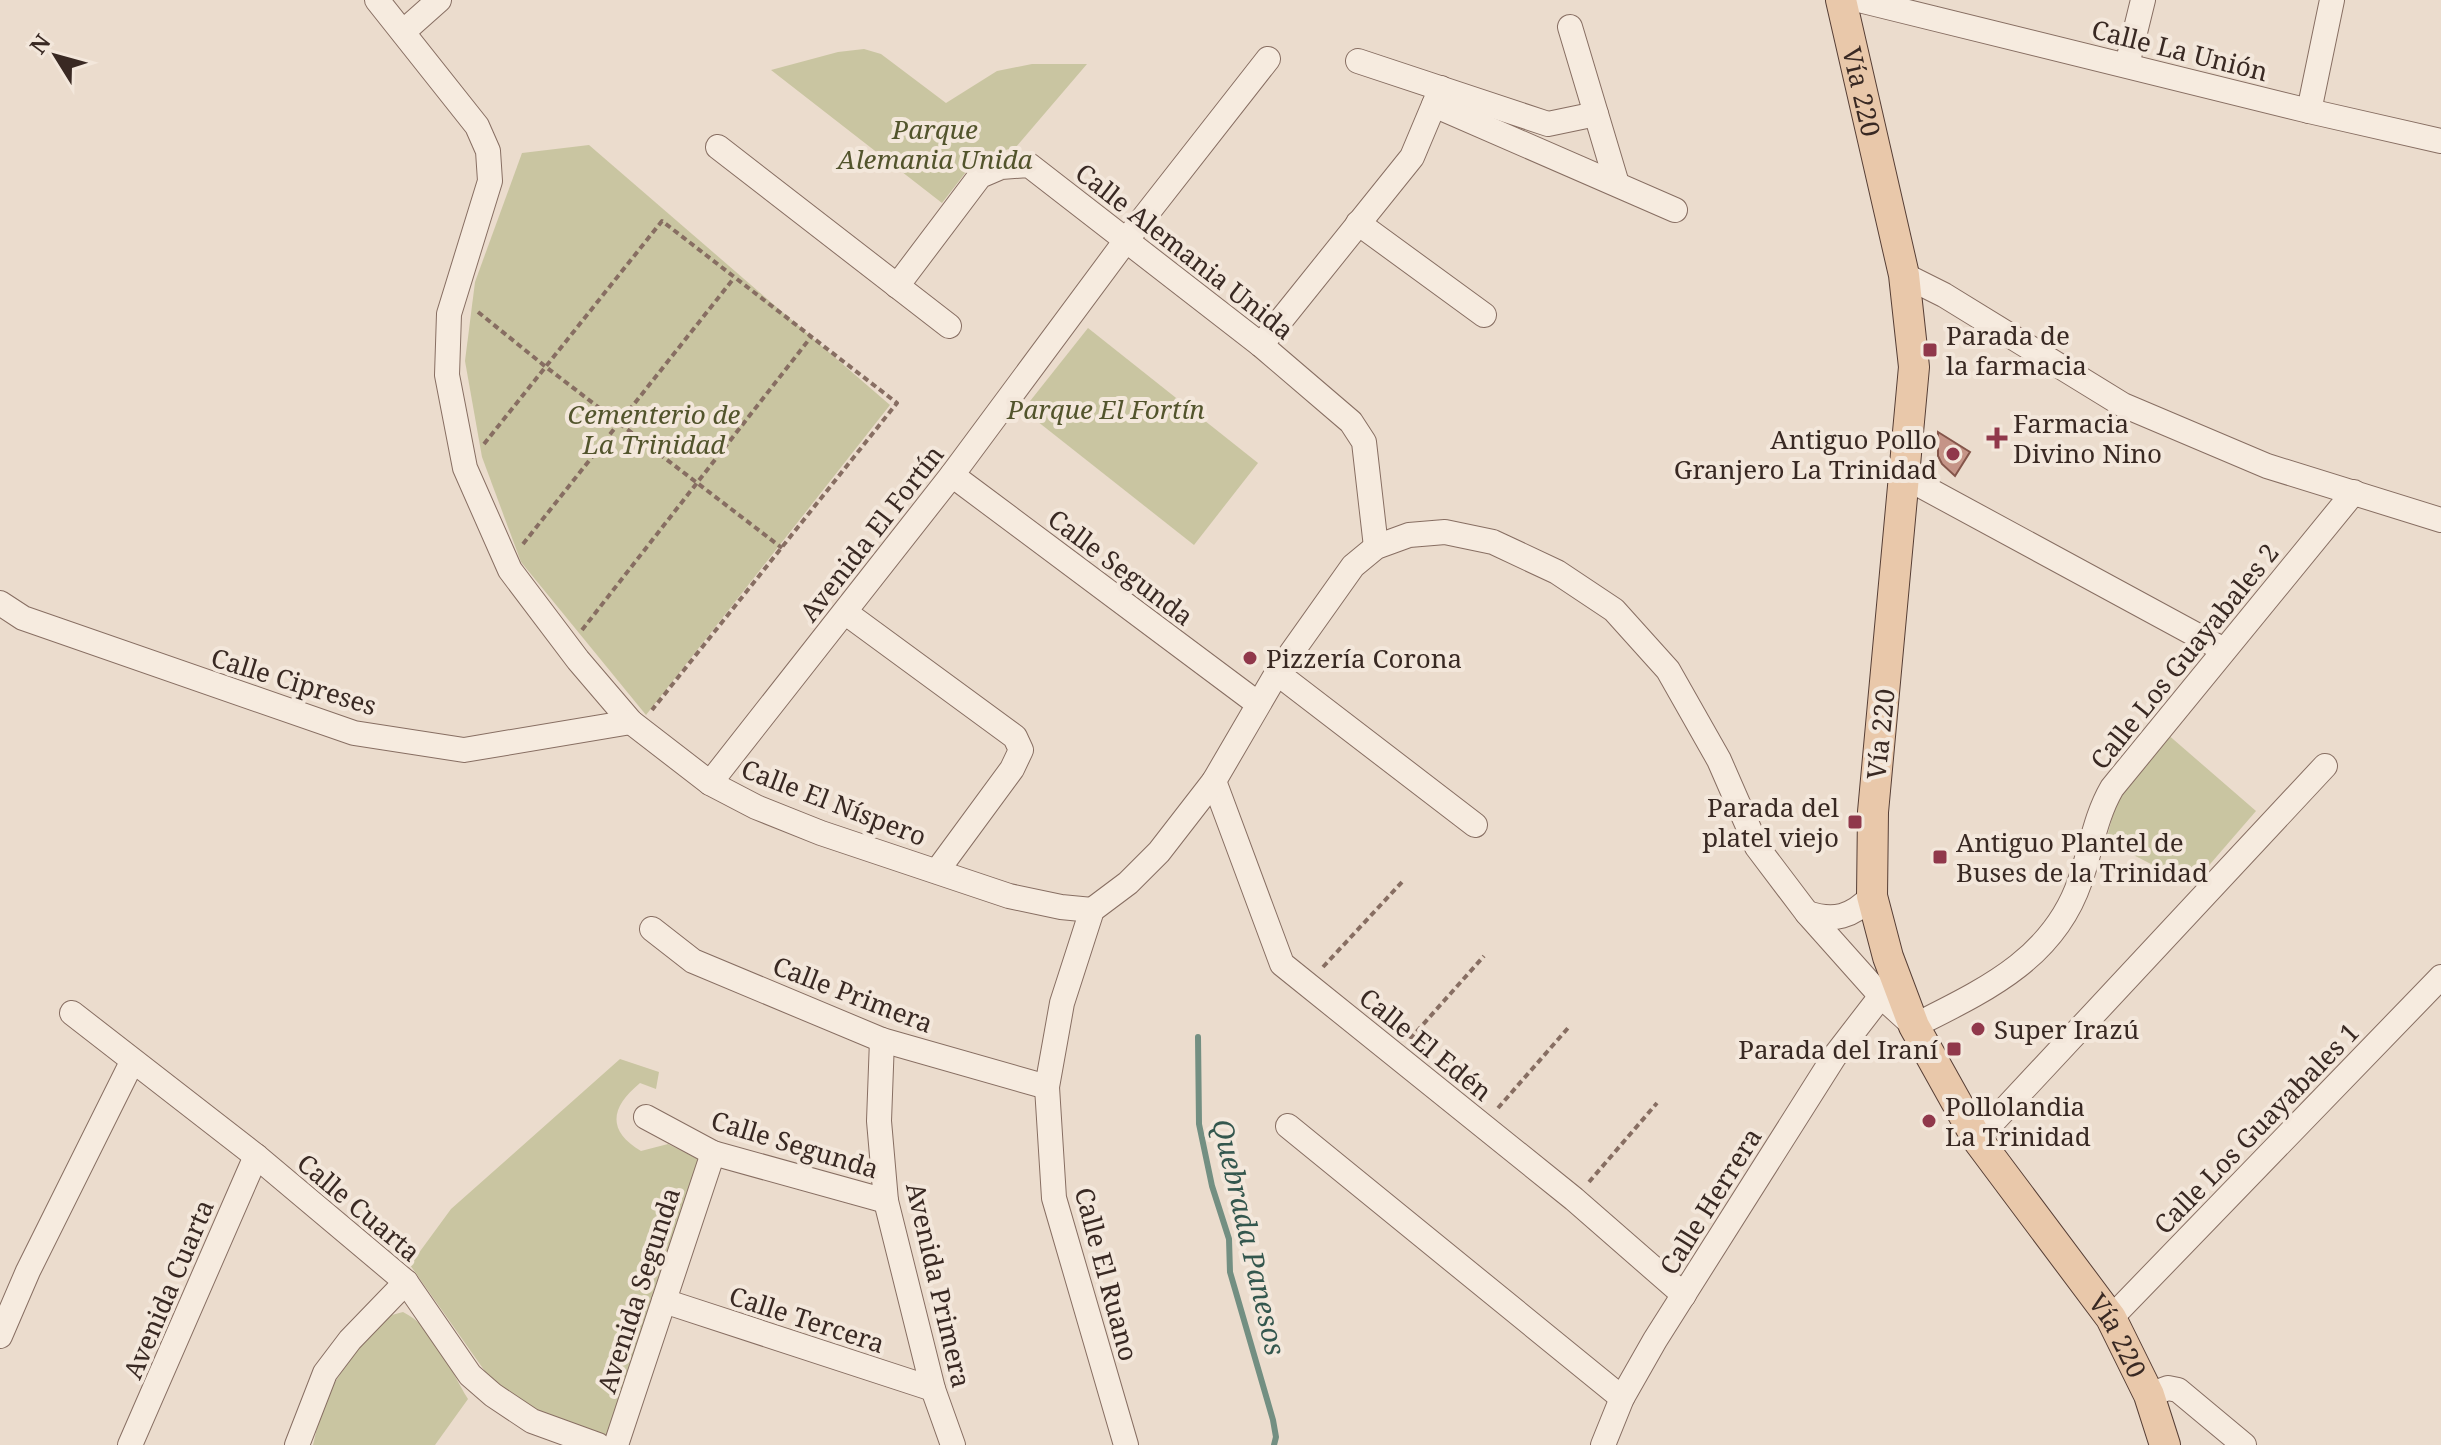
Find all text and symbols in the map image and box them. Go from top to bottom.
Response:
street label: Calle La Unión [2088,11,2272,89]
north arrow [16,16,96,96]
text: N [22,27,56,59]
street label: Vía 220 [1834,43,1890,140]
park label: Parque Alemania Unida [835,111,1033,177]
street label: Calle Alemania Unida [1068,154,1302,348]
place label: Parada de la farmacia [1946,317,2087,383]
marker: Parada de la farmacia [1921,341,1939,359]
park label: Parque El Fortín [1006,391,1205,427]
park label: Cementerio de La Trinidad [568,396,741,462]
place label: Farmacia Divino Nino [2013,405,2162,471]
place label: Antiguo Pollo Granjero La Trinidad [1674,421,1937,487]
marker: Farmacia Divino Nino [1988,429,2006,447]
street label: Avenida El Fortín [791,437,952,629]
marker: Antiguo Pollo Granjero La Trinidad [1944,445,1962,463]
street label: Calle Segunda [1041,500,1201,634]
street label: Calle Los Guayabales 2 [2082,535,2286,777]
street label: Calle Cipreses [207,639,381,723]
place label: Pizzería Corona [1266,640,1462,676]
marker: Pizzería Corona [1241,649,1259,667]
street label: Vía 220 [1857,687,1903,781]
street label: Calle El Níspero [736,750,932,854]
place label: Parada del platel viejo [1702,789,1839,855]
marker: Parada del platel viejo [1846,813,1864,831]
place label: Antiguo Plantel de Buses de la Trinidad [1956,824,2208,890]
marker: Antiguo Plantel de Buses de la Trinidad [1931,848,1949,866]
street label: Calle Primera [768,947,938,1041]
street label: Calle El Edén [1352,979,1500,1109]
place label: Super Irazú [1994,1011,2139,1047]
street label: Calle Los Guayabales 1 [2145,1014,2367,1242]
marker: Super Irazú [1969,1020,1987,1038]
place label: Parada del Iraní [1738,1031,1939,1067]
marker: Parada del Iraní [1945,1040,1963,1058]
place label: Pollolandia La Trinidad [1945,1088,2091,1154]
street label: Calle Segunda [707,1101,883,1187]
marker: Pollolandia La Trinidad [1920,1112,1938,1130]
water label: Quebrada Panesos [1204,1115,1296,1359]
street label: Calle Herrera [1651,1121,1769,1281]
street label: Calle Cuarta [290,1145,428,1269]
street label: Avenida Primera [898,1179,980,1391]
street label: Avenida Segunda [588,1183,688,1397]
street label: Calle El Ruano [1067,1183,1147,1365]
street label: Avenida Cuarta [114,1194,222,1384]
street label: Calle Tercera [725,1277,889,1361]
street label: Vía 220 [2081,1286,2156,1383]

